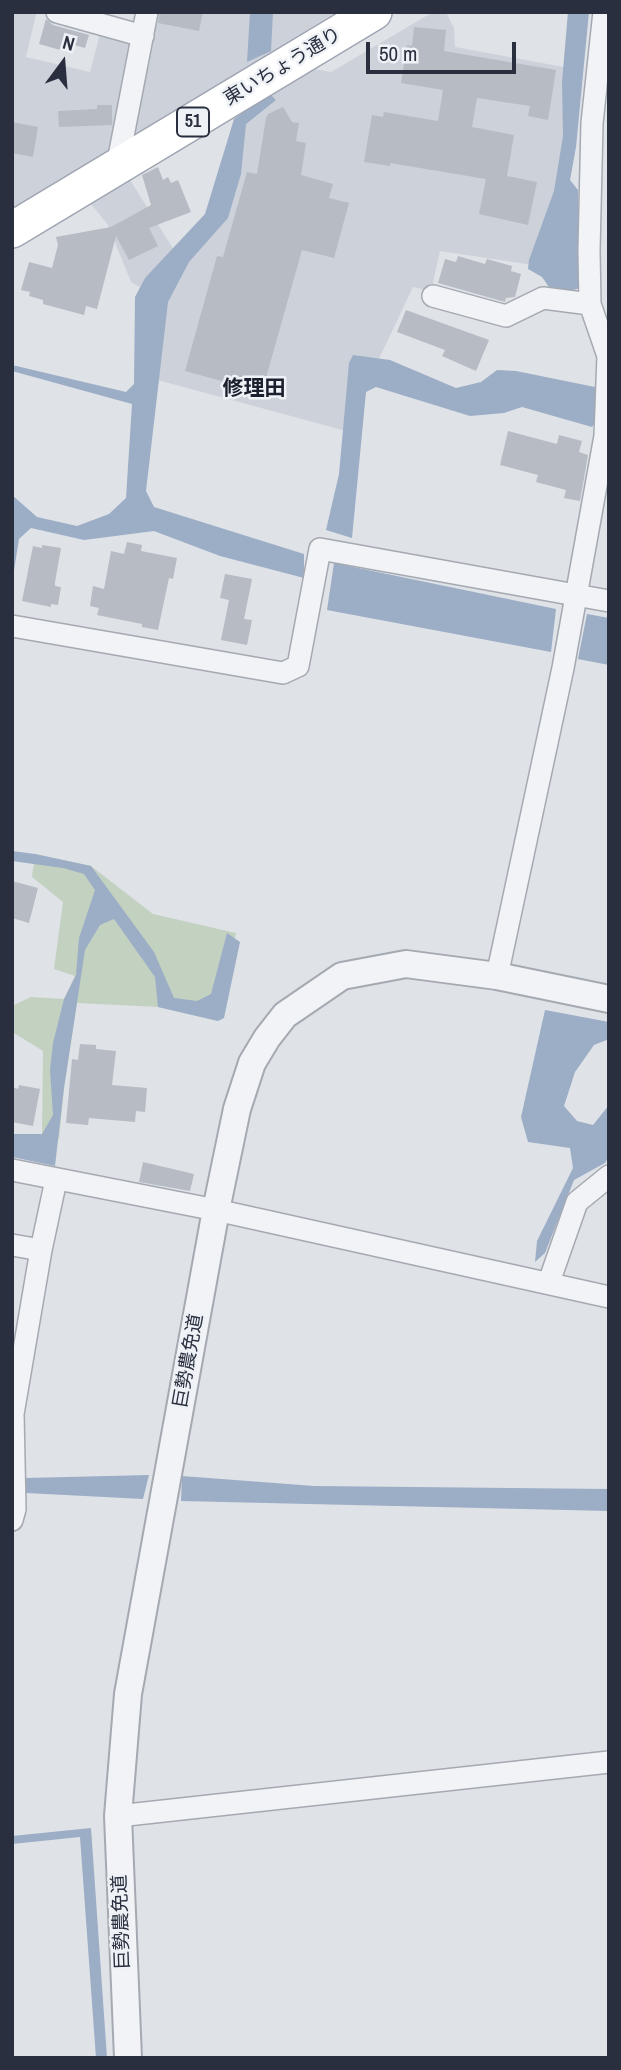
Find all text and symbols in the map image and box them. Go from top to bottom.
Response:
street label: 東いちょう通り [220,23,346,111]
north arrow [28,28,98,98]
scale bar [369,28,520,72]
text: N [60,29,78,57]
text: 50 m [379,39,417,68]
road number: 51 [177,107,209,136]
district label: 修理田 [223,376,285,402]
street label: 巨勢農免道 [170,1312,208,1410]
street label: 巨勢農免道 [109,1874,135,1970]

